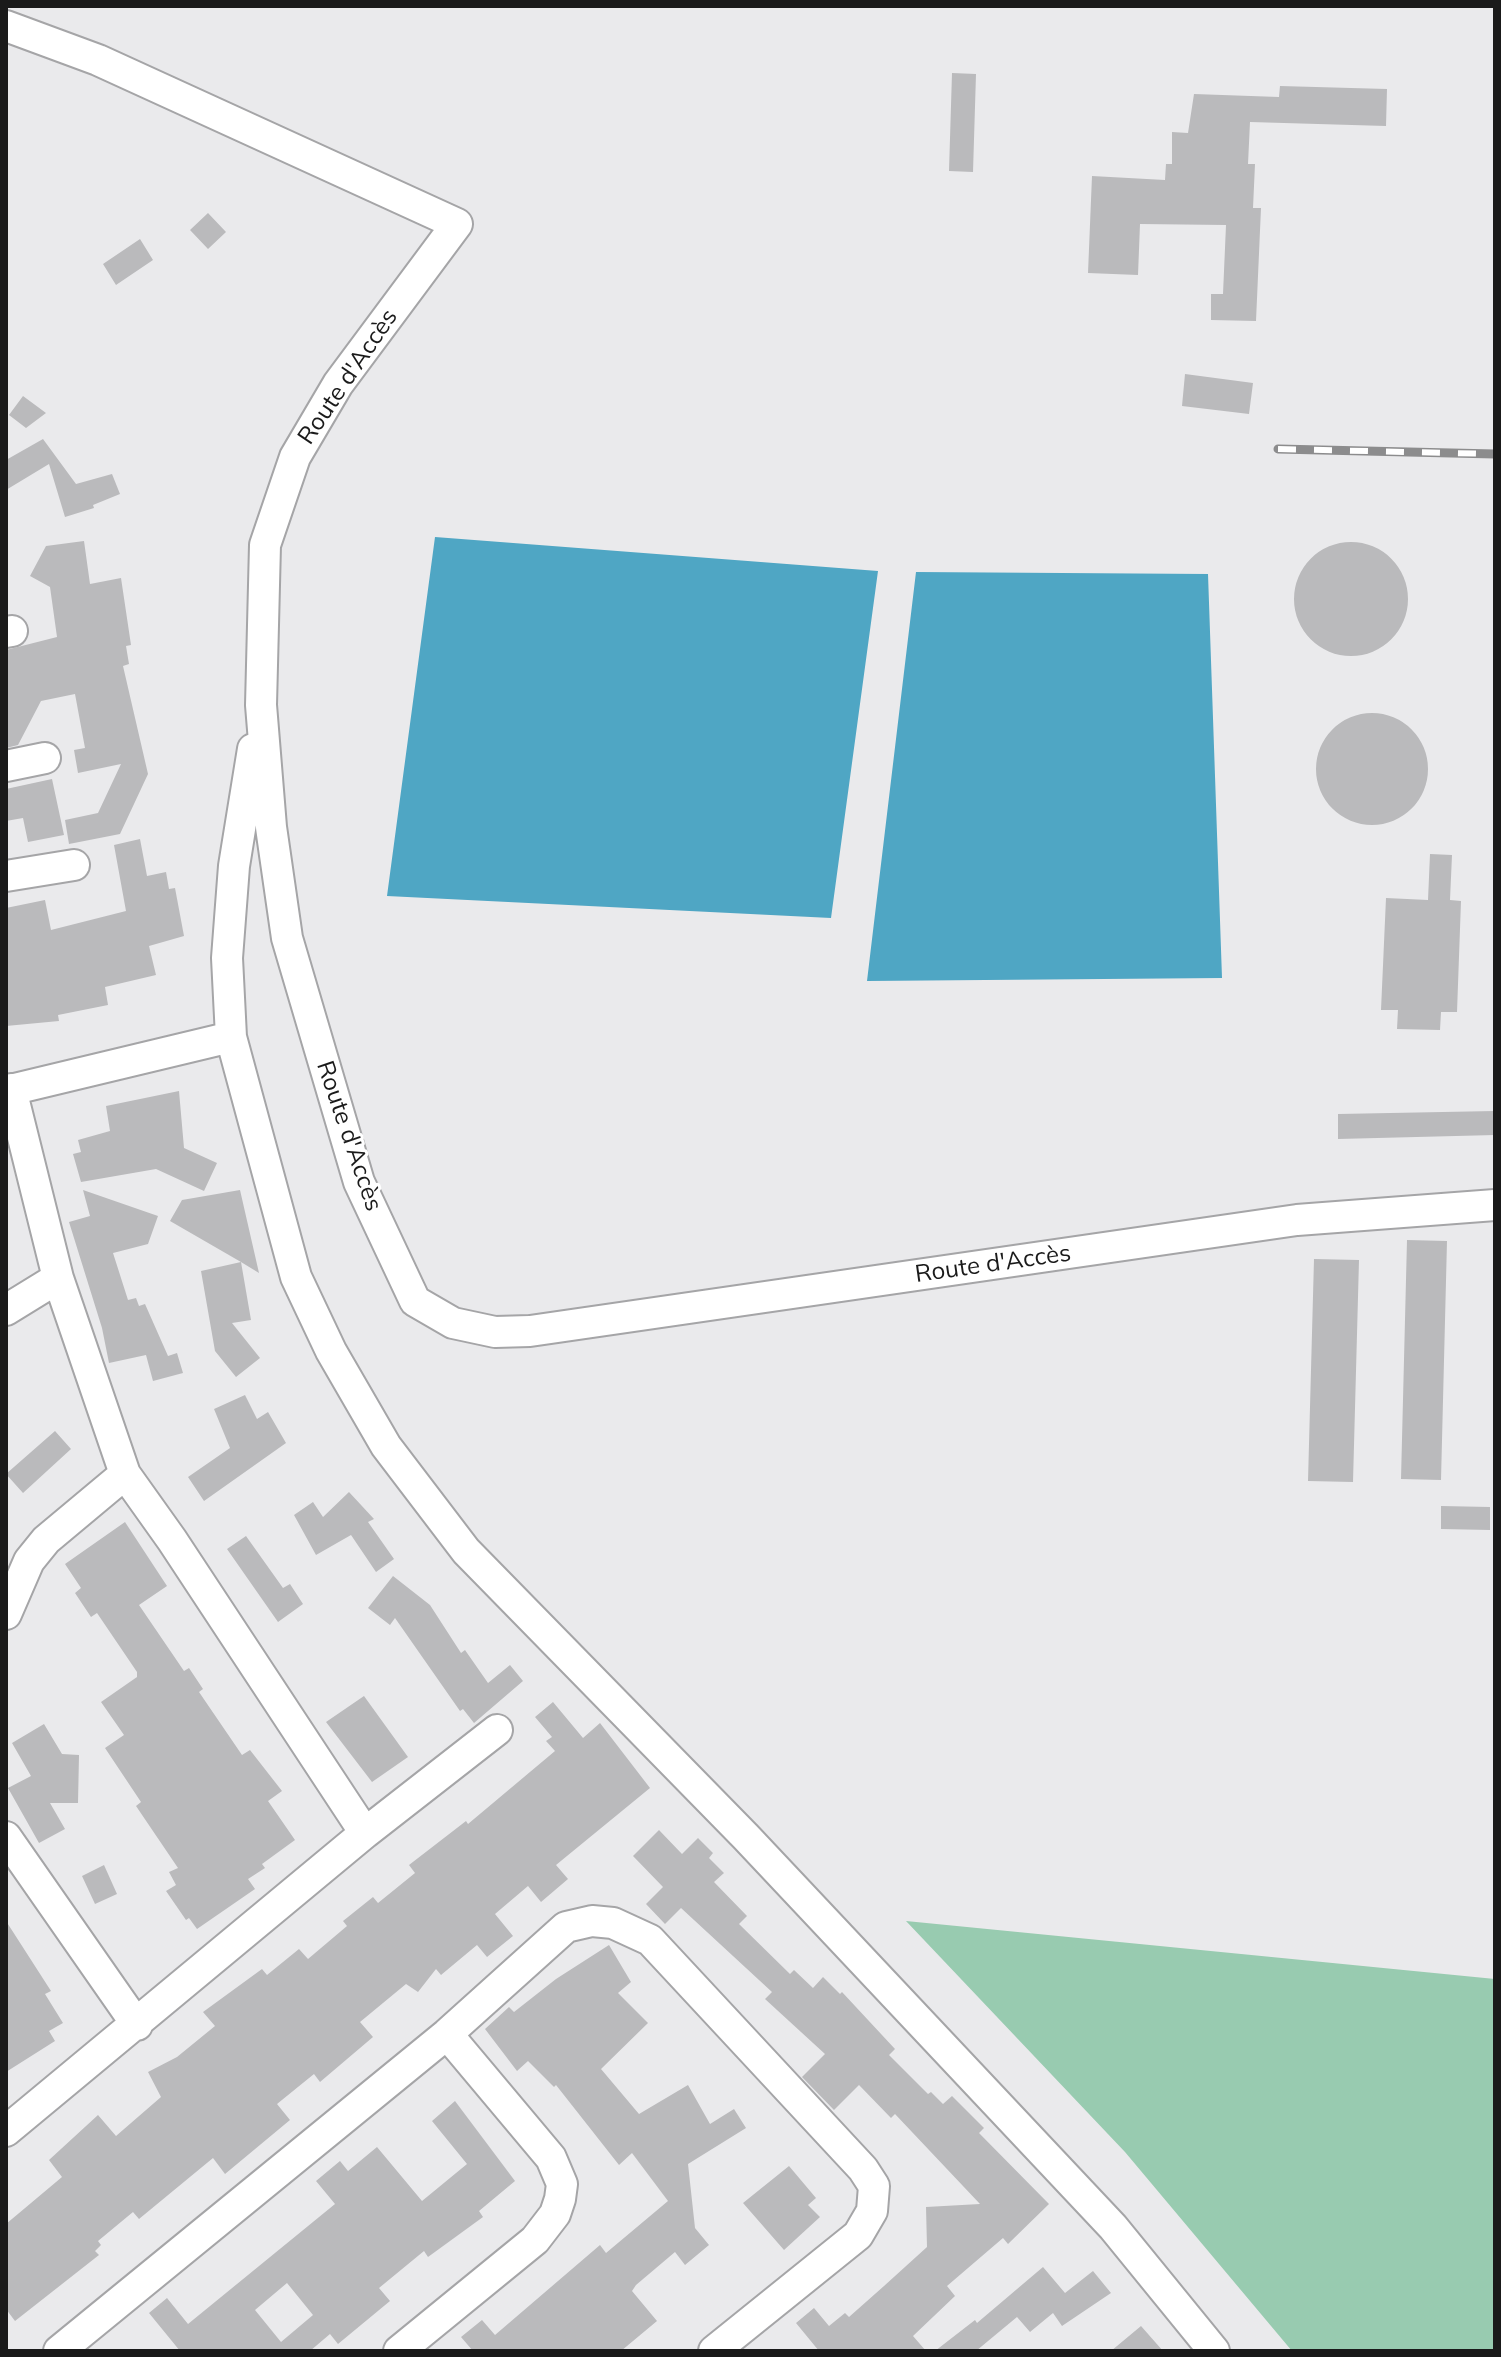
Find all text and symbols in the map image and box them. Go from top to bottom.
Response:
street label: Route d'Accès [292,304,404,450]
street label: Route d'Accès [310,1057,388,1215]
street label: Route d'Accès [913,1239,1073,1289]

